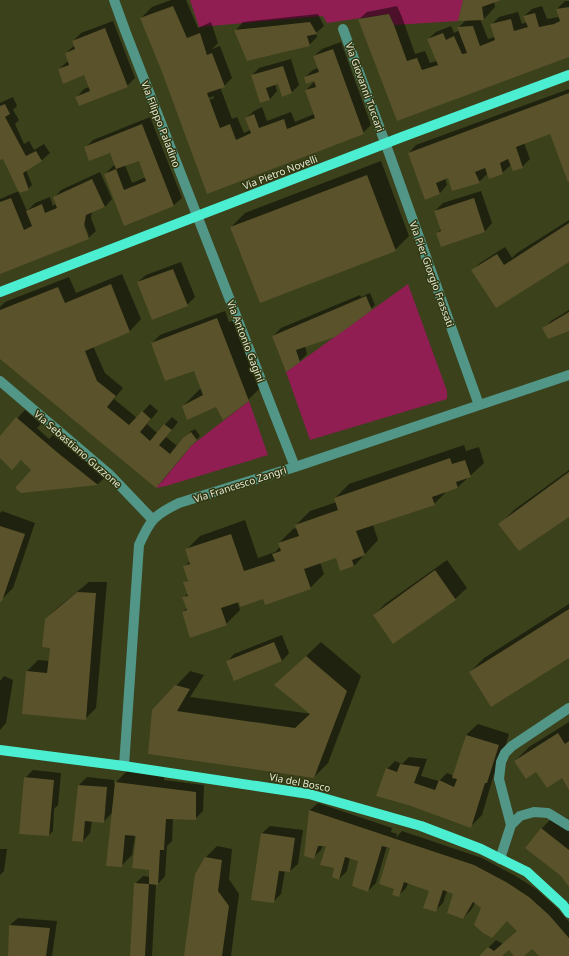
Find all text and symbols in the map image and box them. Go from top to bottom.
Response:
street label: Via Giovanni Tuccari [342,40,388,134]
street label: Via Filippo Paladino [138,79,184,169]
street label: Via Pietro Novelli [241,151,319,193]
street label: Via Pier Giorgio Frassati [406,219,458,329]
street label: Via Antonio Gagini [224,298,268,384]
street label: Via Sebastiano Guzzone [31,407,125,491]
street label: Via Francesco Zangrì [192,462,288,506]
street label: Via del Bosco [268,769,332,795]

